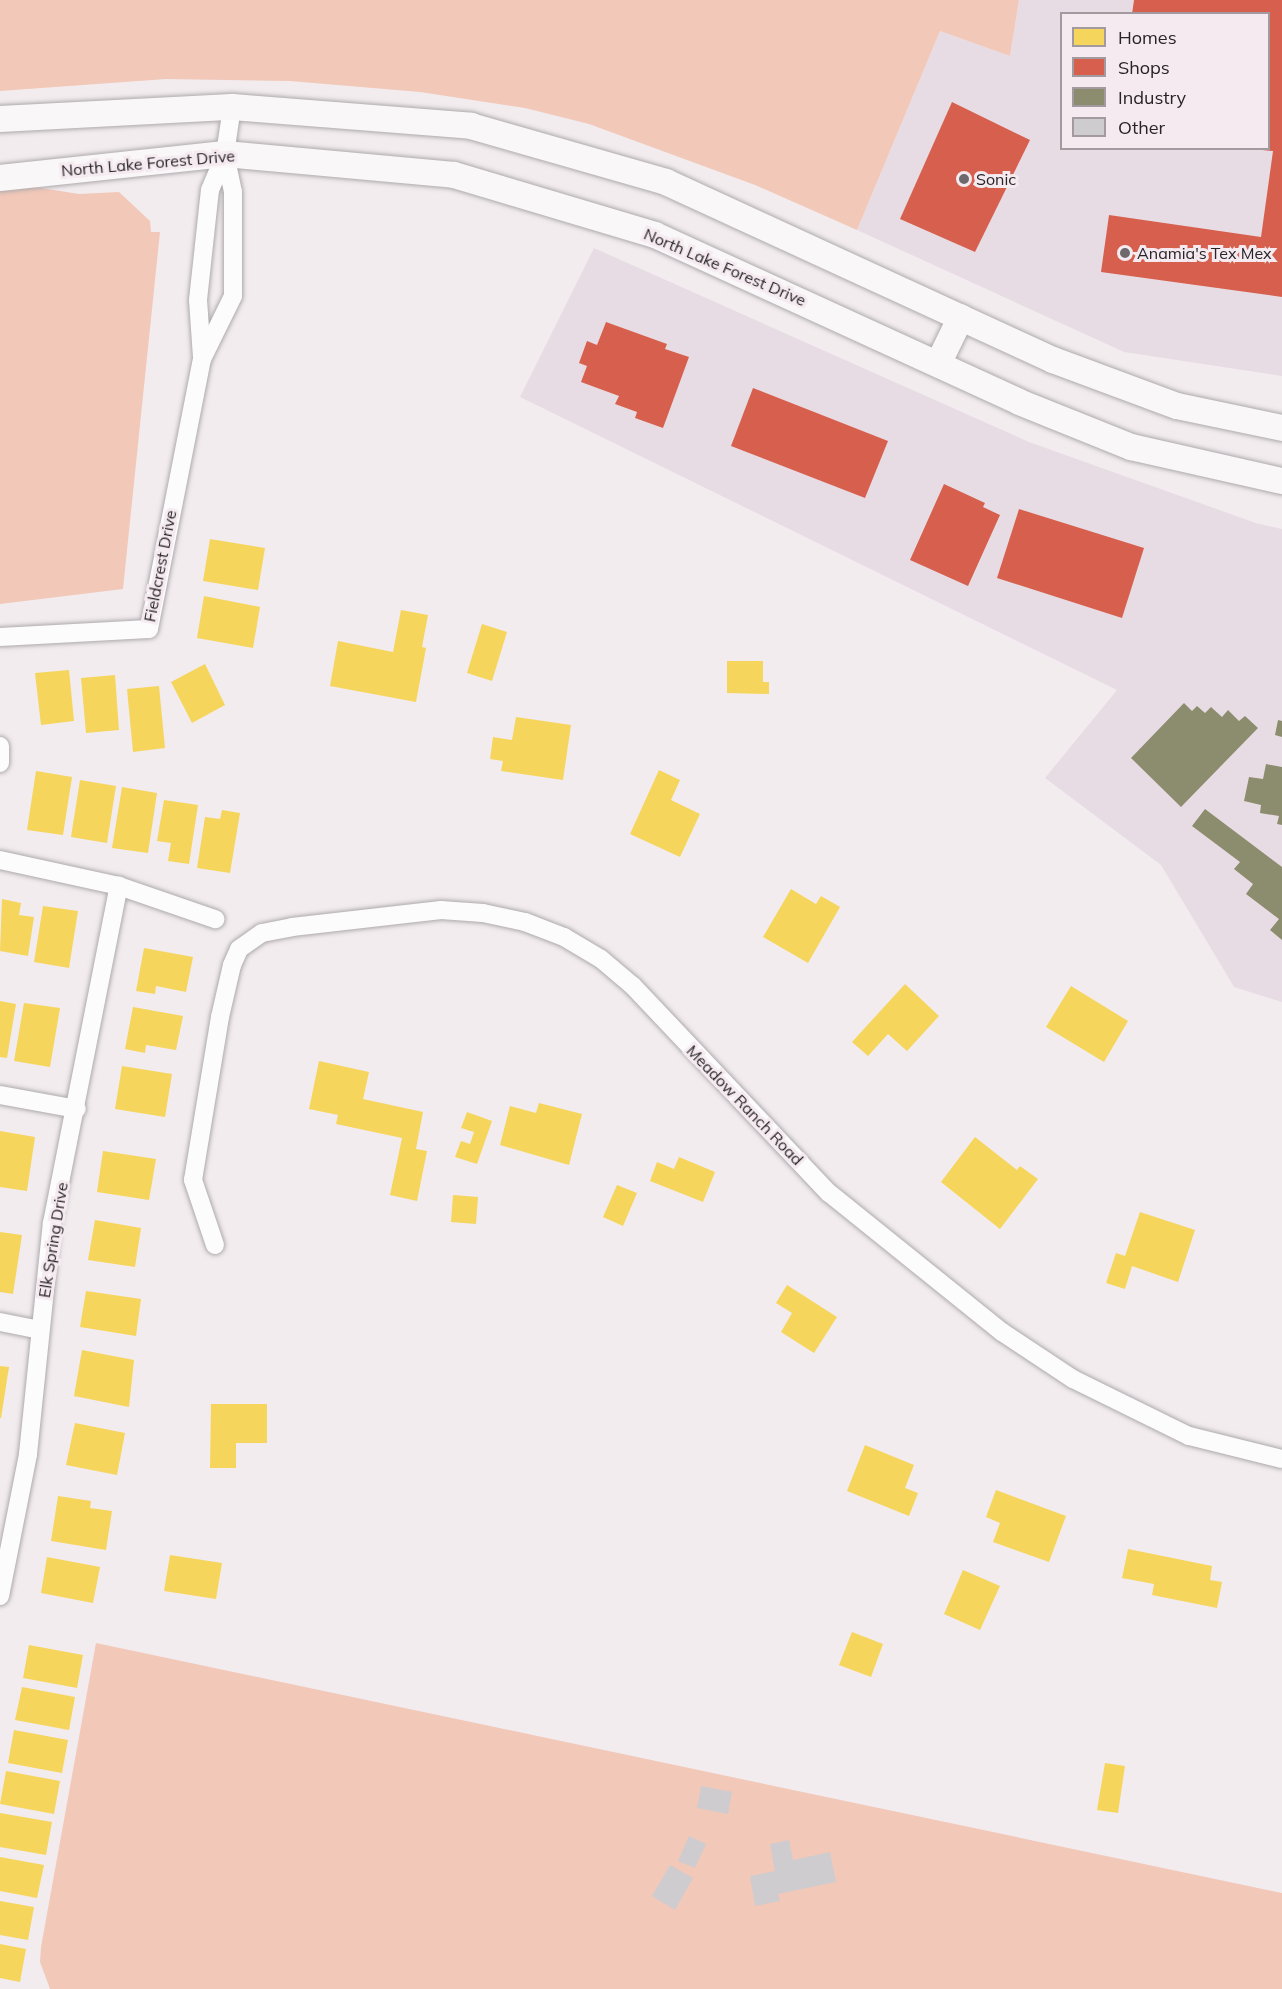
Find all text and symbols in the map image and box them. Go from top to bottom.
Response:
legend [1060,12,1270,150]
text: Homes [1118,26,1177,49]
text: Shops [1118,56,1170,79]
text: Industry [1118,86,1186,109]
text: Other [1118,116,1165,139]
street label: North Lake Forest Drive [60,146,236,180]
place label: Sonic [976,169,1016,189]
marker: Sonic [957,172,971,186]
street label: North Lake Forest Drive [641,224,809,310]
place label: Anamia's Tex Mex [1137,243,1272,263]
marker: Anamia's Tex Mex [1118,246,1132,260]
street label: Fieldcrest Drive [140,508,180,624]
street label: Meadow Ranch Road [683,1041,807,1169]
street label: Elk Spring Drive [34,1181,72,1299]

